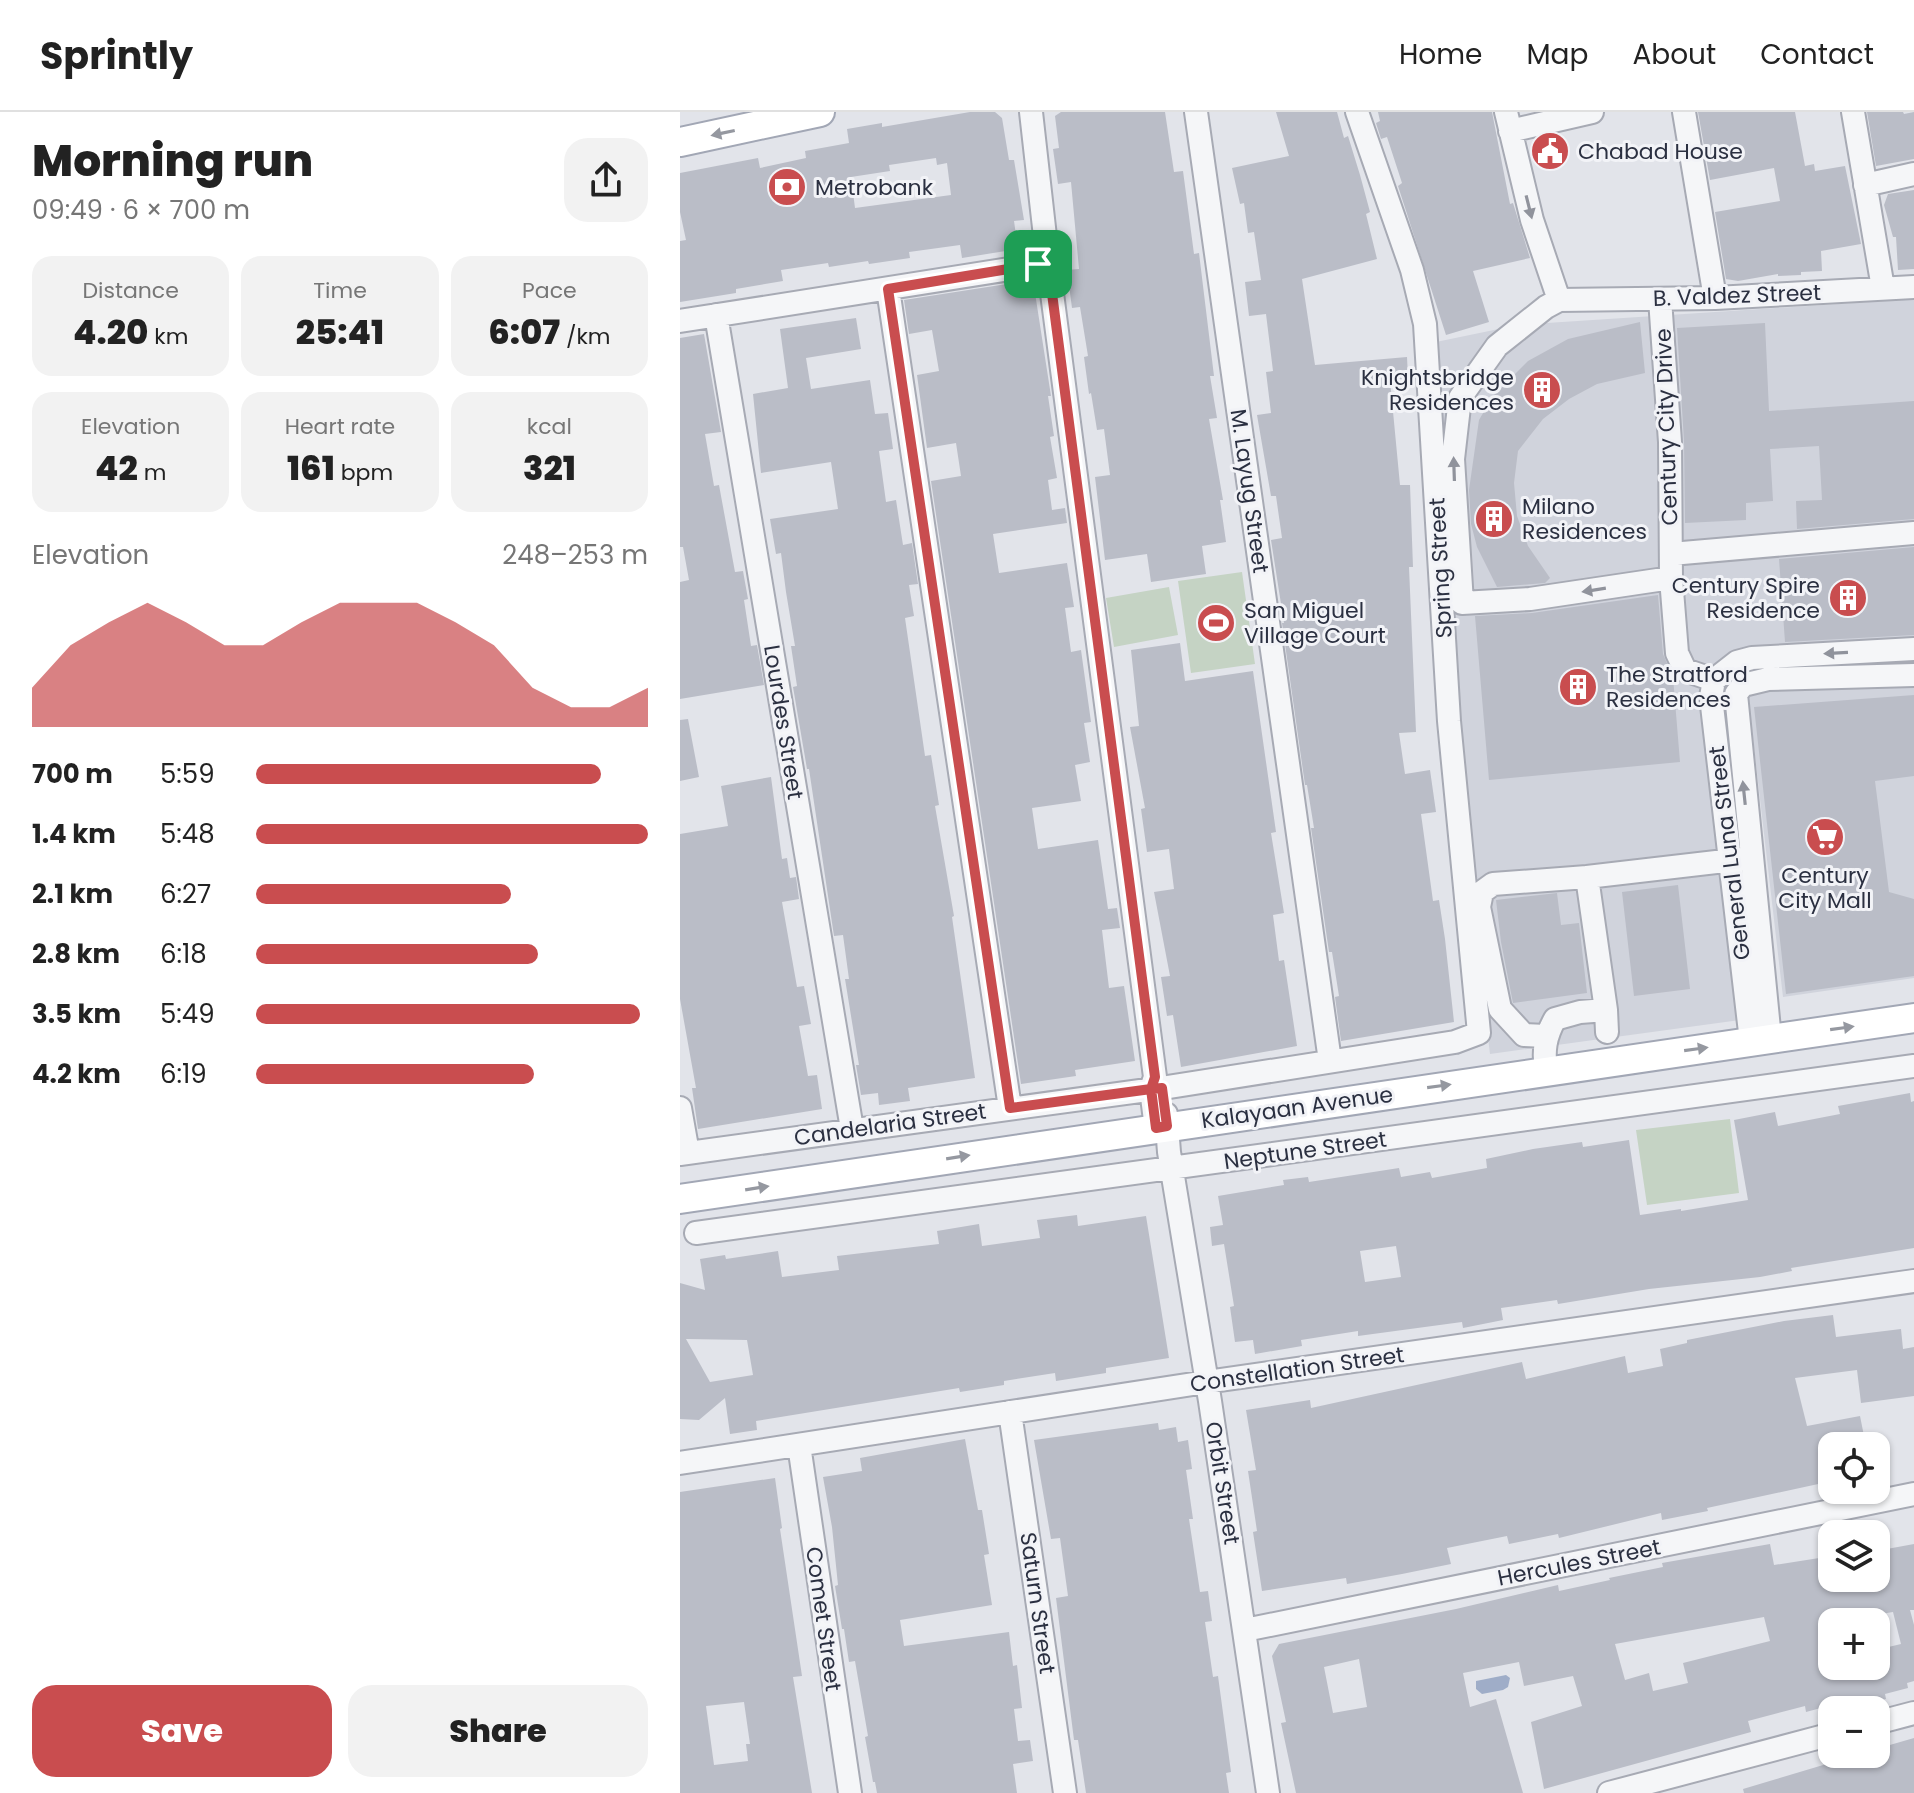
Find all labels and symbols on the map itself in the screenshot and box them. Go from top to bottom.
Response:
one-way arrow [710,127,735,140]
public building icon: Chabad House [1529,130,1571,172]
place label: Chabad House [1578,136,1743,167]
bank icon: Metrobank [766,166,808,208]
place label: Metrobank [815,172,934,203]
one-way arrow [1523,195,1535,220]
pin [1004,230,1072,298]
street label: B. Valdez Street [1653,277,1821,314]
street label: Century City Drive [1648,328,1685,526]
place label: Knightsbridge Residences [1361,362,1514,418]
building icon: Knightsbridge Residences [1521,369,1563,411]
street label: M. Layug Street [1223,407,1276,575]
one-way arrow [1447,456,1460,481]
place label: Milano Residences [1522,491,1647,547]
street label: Spring Street [1421,497,1460,639]
building icon: Milano Residences [1473,498,1515,540]
place label: Century Spire Residence [1672,570,1820,626]
building icon: Century Spire Residence [1827,577,1869,619]
one-way arrow [1581,584,1606,597]
place label: San Miguel Village Court [1244,595,1386,651]
sports icon: San Miguel Village Court [1195,602,1237,644]
street label: Lourdes Street [756,643,811,802]
one-way arrow [1823,647,1848,660]
place label: The Stratford Residences [1606,659,1748,715]
building icon: The Stratford Residences [1557,666,1599,708]
street label: General Luna Street [1701,744,1758,962]
one-way arrow [1738,781,1751,806]
supermarket icon: Century City Mall [1804,816,1846,858]
place label: Century City Mall [1778,860,1872,916]
one-way arrow [1830,1022,1855,1034]
one-way arrow [1684,1042,1709,1055]
street label: Kalayaan Avenue [1199,1079,1395,1136]
one-way arrow [1426,1079,1451,1092]
street label: Candelaria Street [792,1096,988,1153]
street label: Neptune Street [1222,1124,1388,1177]
one-way arrow [946,1150,971,1163]
one-way arrow [745,1181,770,1194]
street label: Constellation Street [1188,1339,1406,1400]
street label: Orbit Street [1197,1419,1248,1547]
street label: Saturn Street [1012,1530,1063,1676]
street label: Hercules Street [1495,1532,1663,1593]
street label: Comet Street [798,1545,849,1693]

